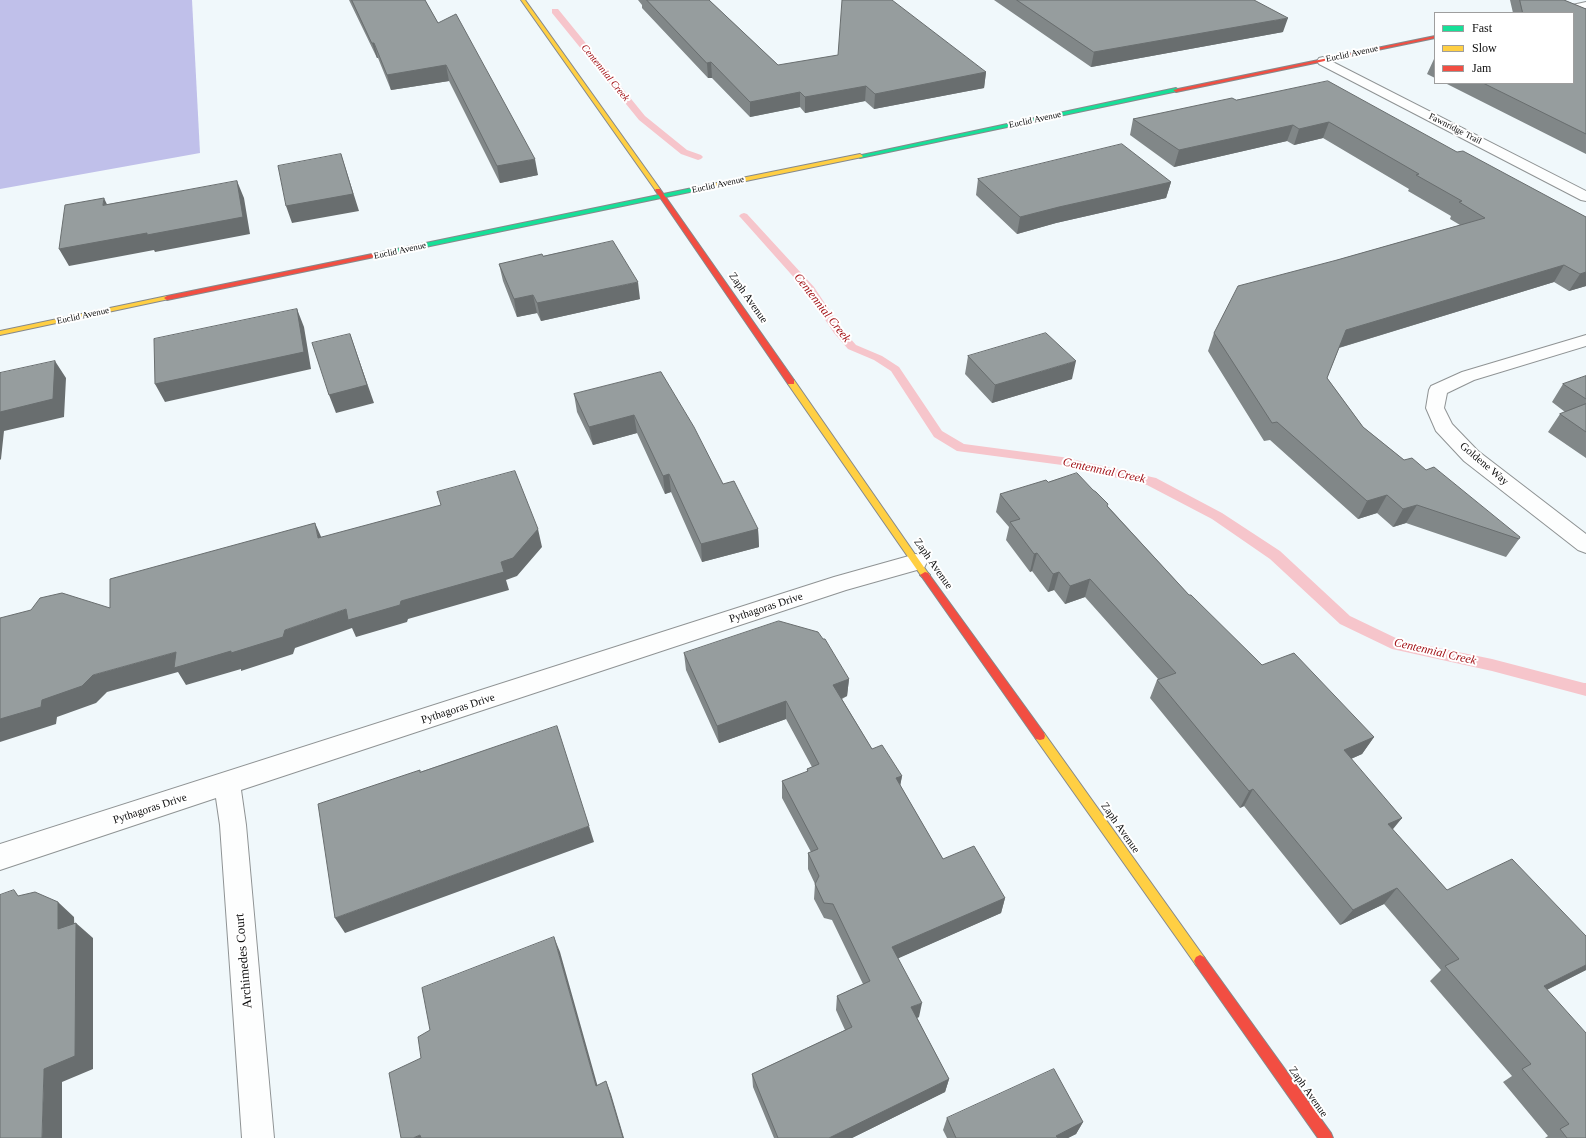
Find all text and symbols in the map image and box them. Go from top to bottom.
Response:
legend [1434,12,1574,84]
text: Fast [1472,21,1492,35]
text: Slow [1472,41,1497,55]
water label: Centennial Creek [578,42,632,104]
street label: Euclid Avenue [1325,43,1379,65]
text: Jam [1472,61,1491,75]
street label: Euclid Avenue [1008,109,1062,131]
street label: Fawnridge Trail [1427,111,1483,147]
street label: Euclid Avenue [691,174,745,196]
street label: Euclid Avenue [373,240,427,262]
street label: Zaph Avenue [726,270,770,326]
water label: Centennial Creek [791,271,853,345]
street label: Euclid Avenue [56,305,110,327]
street label: Goldene Way [1457,440,1511,488]
water label: Centennial Creek [1061,455,1147,487]
street label: Zaph Avenue [911,536,955,592]
street label: Pythagoras Drive [727,590,805,626]
water label: Centennial Creek [1393,636,1477,668]
street label: Pythagoras Drive [419,691,497,727]
street label: Pythagoras Drive [111,791,189,827]
street label: Zaph Avenue [1098,800,1142,856]
street label: Archimedes Court [232,913,256,1009]
street label: Zaph Avenue [1286,1064,1330,1120]

